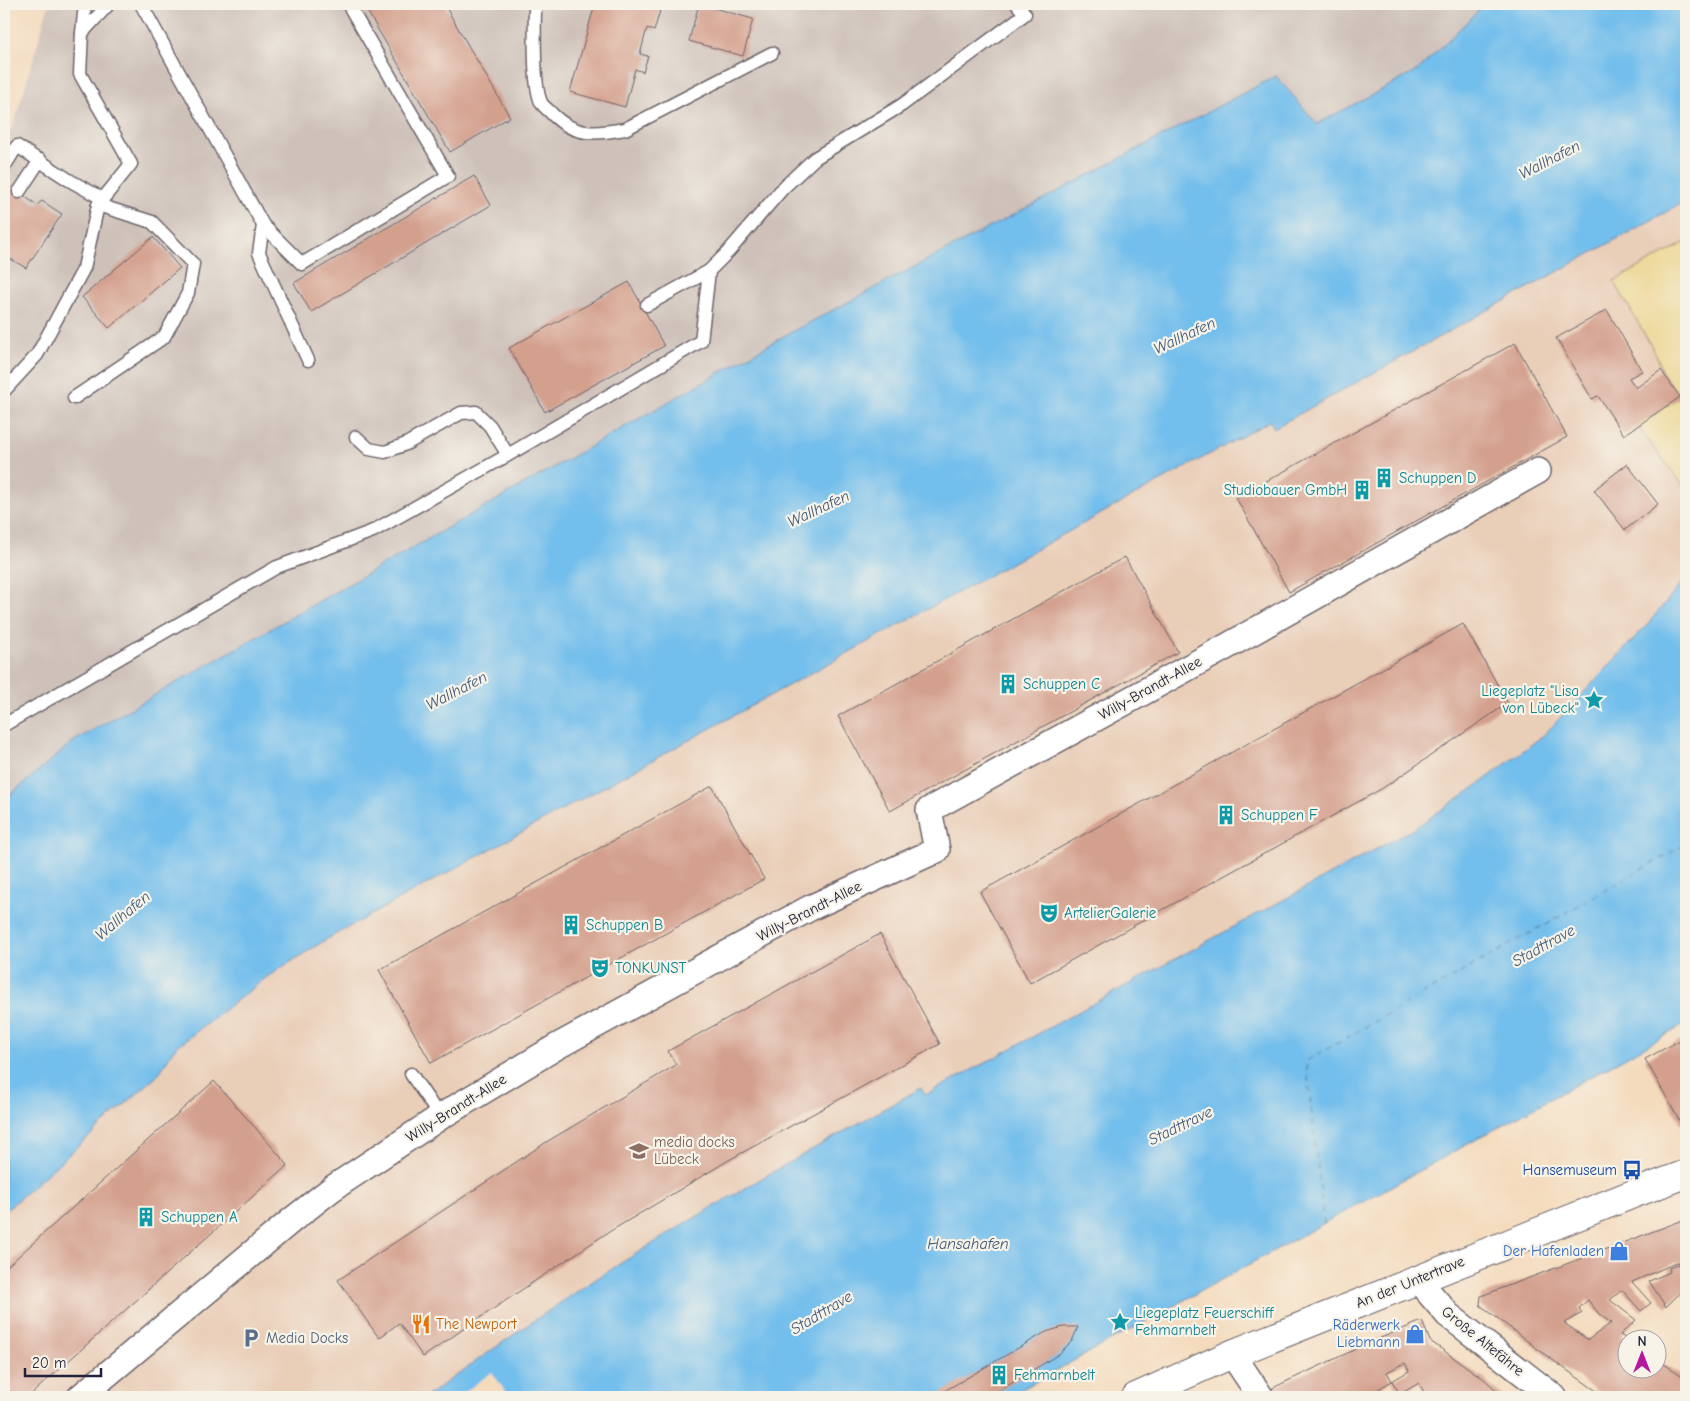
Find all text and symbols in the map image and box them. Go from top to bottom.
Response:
water label: Wallhafen [1516,137,1583,183]
water label: Wallhafen [1151,314,1218,358]
building icon: Schuppen D [1373,467,1395,489]
place label: Schuppen D [1399,469,1476,487]
building icon: Studiobauer GmbH [1351,479,1373,501]
place label: Studiobauer GmbH [1224,481,1347,499]
water label: Wallhafen [785,487,852,531]
street label: Willy-Brandt-Allee [1095,652,1205,724]
water label: Wallhafen [423,668,490,714]
building icon: Schuppen C [997,673,1019,695]
place label: Schuppen C [1023,675,1100,693]
place label: Liegeplatz "Lisa von Lübeck" [1481,682,1579,717]
place icon: Liegeplatz "Lisa von Lübeck" [1583,689,1605,711]
building icon: Schuppen F [1215,804,1237,826]
place label: Schuppen F [1241,806,1318,824]
street label: Willy-Brandt-Allee [754,877,865,945]
water label: Wallhafen [91,887,154,944]
theatre icon: ArtelierGalerie [1038,902,1060,924]
place label: ArtelierGalerie [1064,904,1157,922]
building icon: Schuppen B [560,914,582,936]
place label: Schuppen B [586,916,663,934]
water label: Stadttrave [1509,921,1578,971]
theatre icon: TONKUNST [589,957,611,979]
place label: TONKUNST [615,959,686,977]
street label: Willy-Brandt-Allee [402,1070,510,1146]
water label: Stadttrave [1145,1103,1215,1149]
place label: media docks Lübeck [654,1133,735,1168]
school or university icon: media docks Lübeck [628,1140,650,1162]
bus stop icon: Hansemuseum [1621,1159,1643,1181]
place label: Hansemuseum [1523,1161,1617,1179]
building icon: Schuppen A [135,1206,157,1228]
place label: Schuppen A [161,1208,238,1226]
water label: Hansahafen [927,1235,1009,1253]
shop icon: Der Hafenladen [1608,1240,1630,1262]
place label: Der Hafenladen [1503,1242,1604,1260]
street label: An der Untertrave [1353,1252,1467,1312]
water label: Stadttrave [787,1287,856,1338]
street label: Große Altefähre [1438,1302,1528,1380]
place label: Liegeplatz Feuerschiff Fehmarnbelt [1135,1304,1274,1339]
place icon: Liegeplatz Feuerschiff Fehmarnbelt [1109,1311,1131,1333]
restaurant icon: The Newport [410,1313,432,1335]
place label: The Newport [436,1315,518,1333]
place label: Räderwerk Liebmann [1333,1316,1401,1351]
shop icon: Räderwerk Liebmann [1404,1323,1426,1345]
parking icon: Media Docks [240,1327,262,1349]
north arrow [1618,1328,1668,1378]
place label: Media Docks [266,1329,348,1347]
text: N [1637,1333,1647,1350]
scale bar [25,1346,101,1378]
text: 20 m [32,1354,66,1372]
building icon: Fehmarnbelt [988,1364,1010,1386]
place label: Fehmarnbelt [1014,1366,1096,1384]

